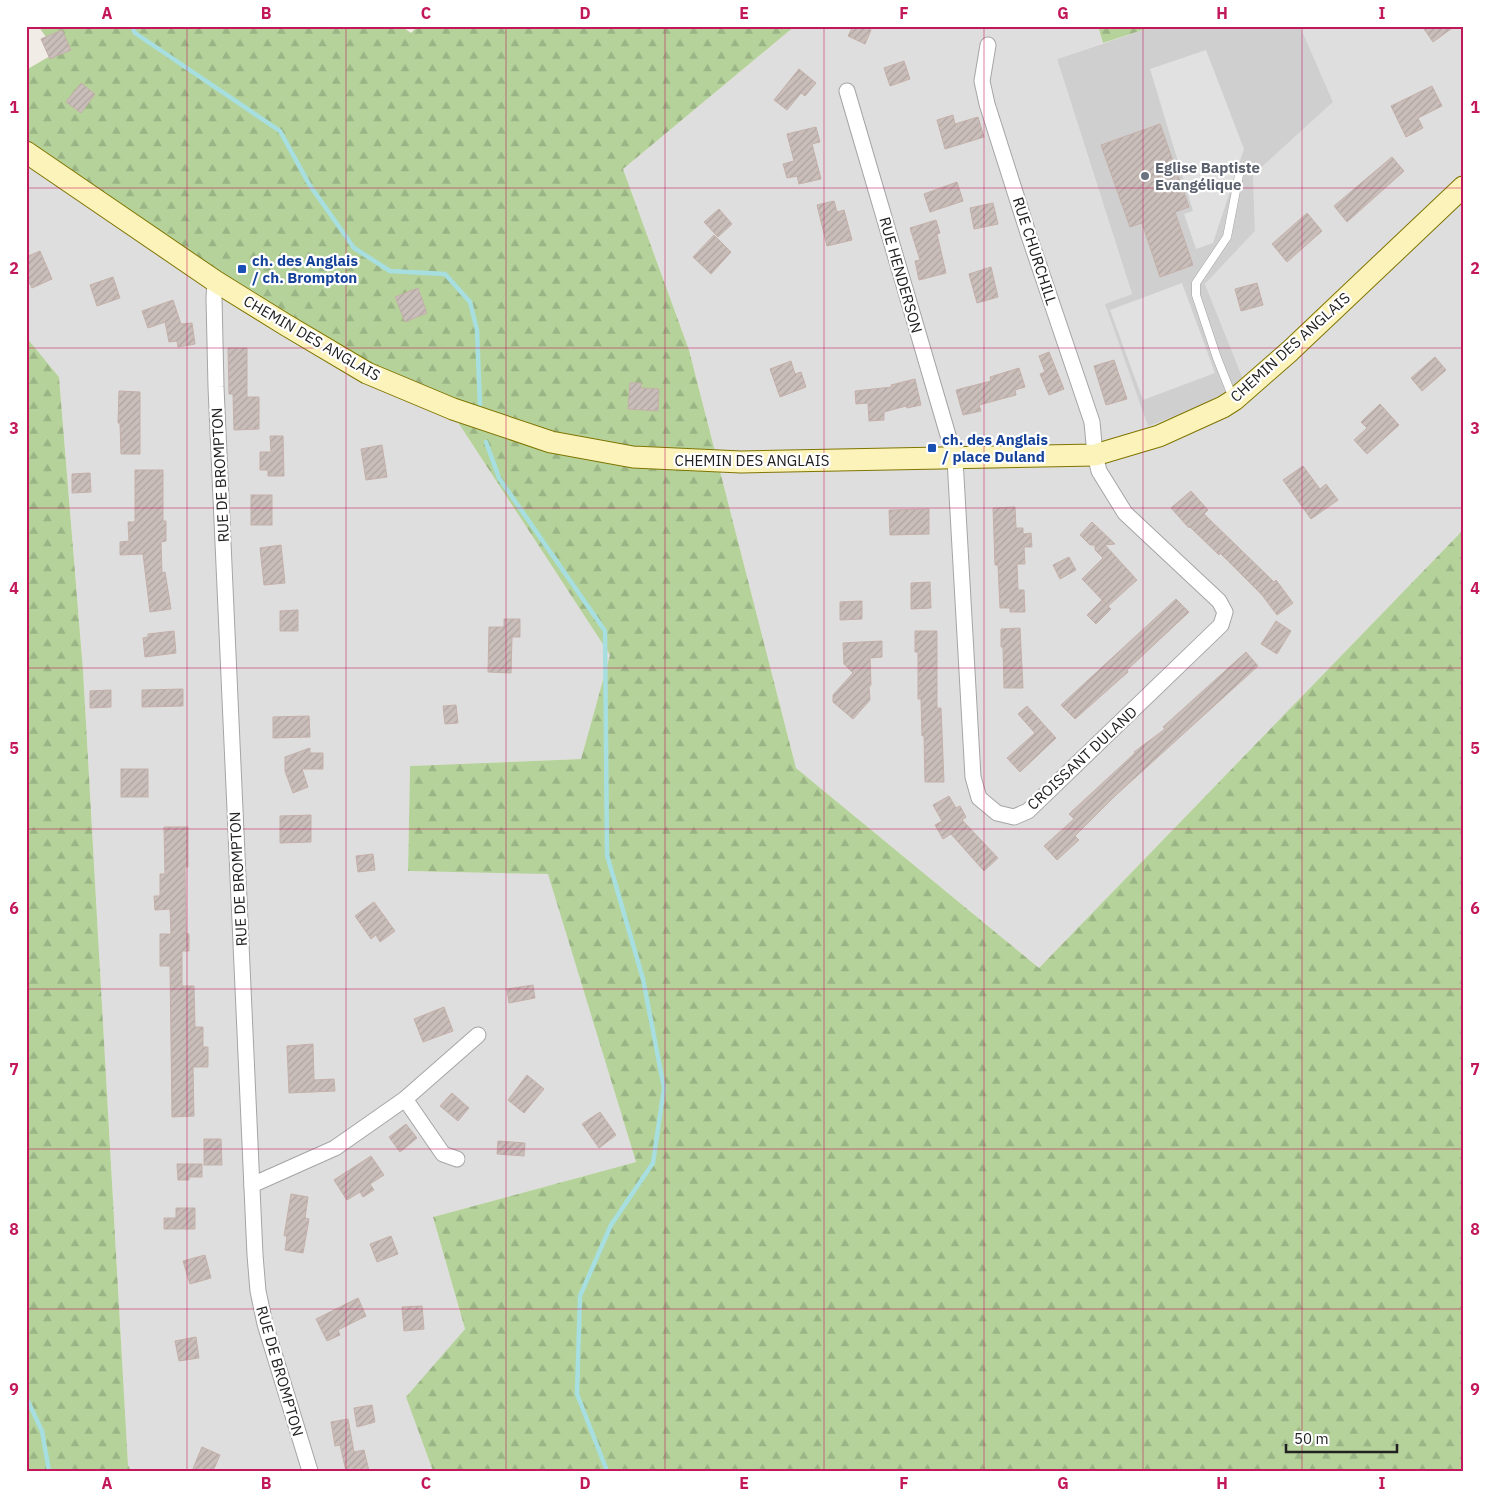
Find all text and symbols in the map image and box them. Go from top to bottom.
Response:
text: A [102,3,113,23]
text: B [261,3,272,23]
text: C [421,3,431,23]
text: D [579,3,591,23]
text: E [739,3,749,23]
text: F [899,3,909,23]
text: G [1057,3,1069,23]
text: H [1216,3,1228,23]
text: I [1379,3,1386,23]
text: 1 [9,97,19,117]
text: 1 [1470,97,1480,117]
place label: Eglise Baptiste Evangélique [1155,158,1260,194]
marker: Eglise Baptiste Evangélique [1139,170,1151,182]
street label: RUE CHURCHILL [1009,195,1062,308]
street label: RUE HENDERSON [875,215,927,335]
place label: ch. des Anglais / ch. Brompton [252,251,358,287]
text: 2 [9,258,19,278]
text: 2 [1470,258,1480,278]
marker: ch. des Anglais / ch. Brompton [236,263,248,275]
street label: CHEMIN DES ANGLAIS [1226,288,1354,406]
street label: CHEMIN DES ANGLAIS [240,291,384,385]
street label: RUE DE BROMPTON [207,407,233,543]
text: 3 [9,418,19,438]
text: 3 [1470,418,1480,438]
place label: ch. des Anglais / place Duland [942,430,1048,466]
marker: ch. des Anglais / place Duland [926,442,938,454]
street label: CHEMIN DES ANGLAIS [675,451,829,470]
text: 4 [9,578,19,598]
text: 4 [1470,578,1480,598]
street label: CROISSANT DULAND [1023,702,1141,814]
text: 5 [9,738,19,758]
text: 5 [1470,738,1480,758]
street label: RUE DE BROMPTON [225,811,251,947]
text: 6 [9,898,19,918]
text: 6 [1470,898,1480,918]
text: 7 [9,1059,19,1079]
text: 7 [1470,1059,1480,1079]
text: 8 [9,1219,19,1239]
text: 8 [1470,1219,1480,1239]
street label: RUE DE BROMPTON [252,1304,308,1438]
text: 9 [9,1379,19,1399]
text: 9 [1470,1379,1480,1399]
scale bar [1286,1422,1398,1454]
text: 50 m [1294,1429,1329,1448]
text: A [102,1473,113,1493]
text: B [261,1473,272,1493]
text: C [421,1473,431,1493]
text: D [579,1473,591,1493]
text: E [739,1473,749,1493]
text: F [899,1473,909,1493]
text: G [1057,1473,1069,1493]
text: H [1216,1473,1228,1493]
text: I [1379,1473,1386,1493]

